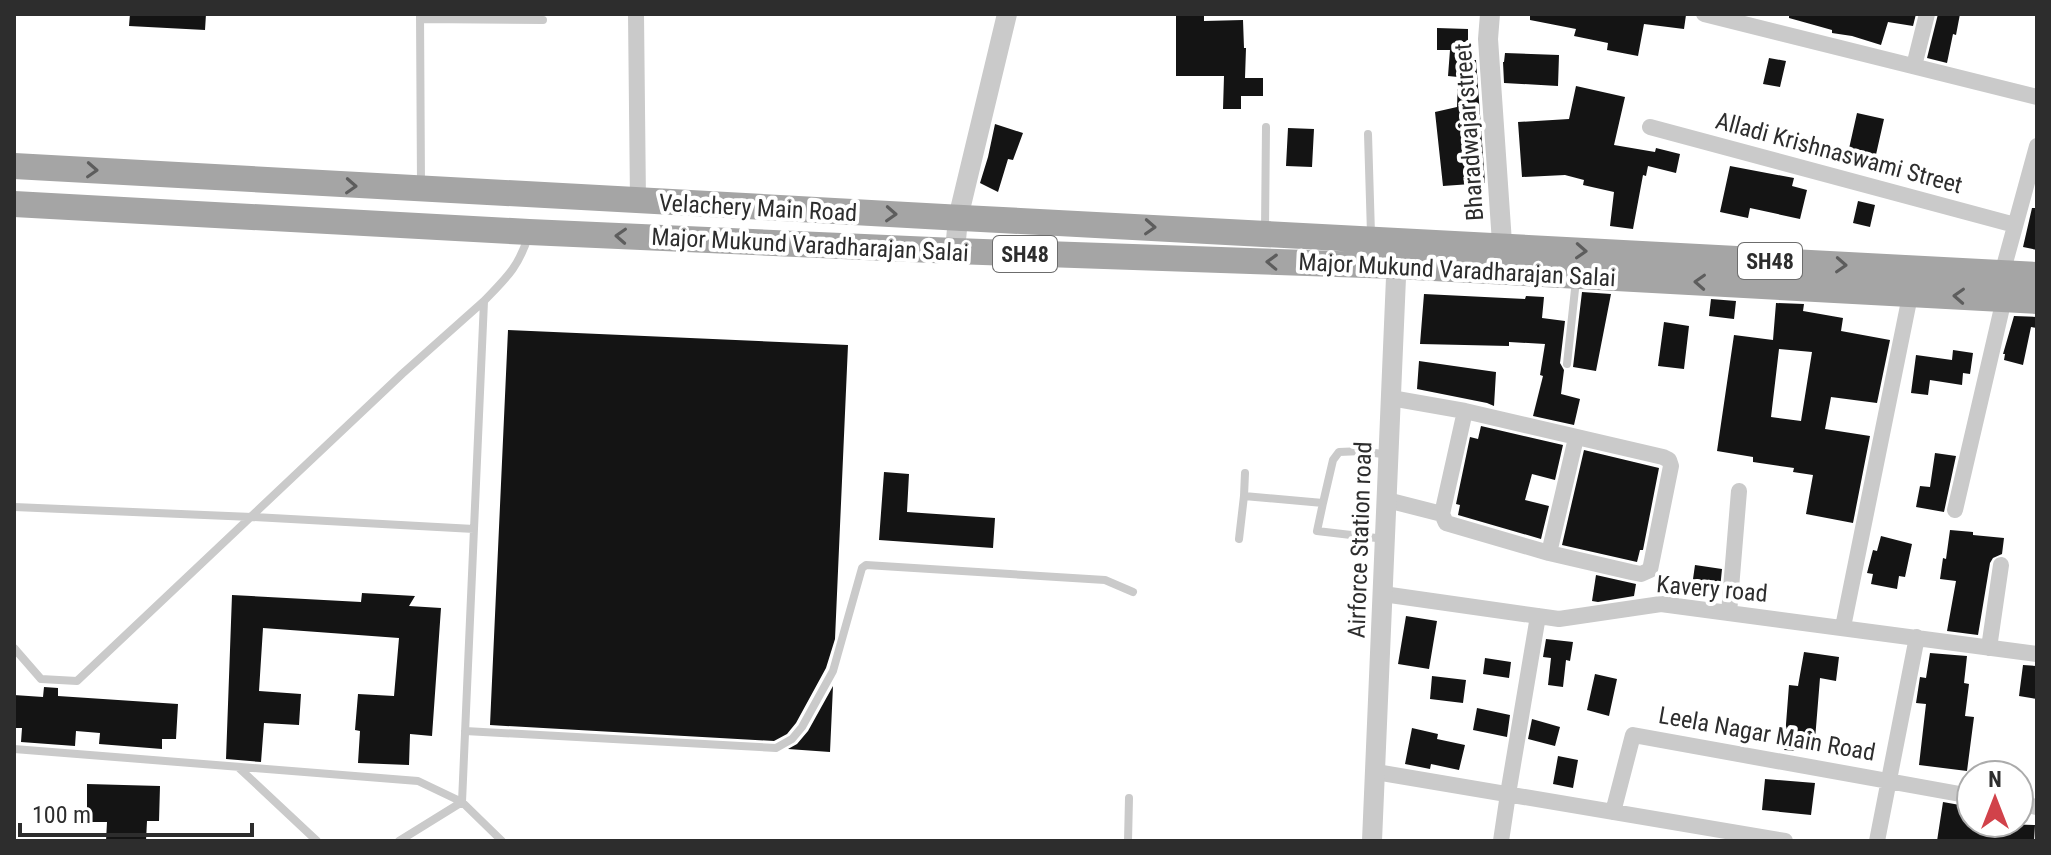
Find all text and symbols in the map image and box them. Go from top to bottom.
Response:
street label: Bharadwajar street [1449,42,1489,222]
street label: Alladi Krishnaswami Street [1713,107,1965,199]
one-way arrow [86,162,99,179]
one-way arrow [345,177,358,194]
street label: Velachery Main Road [658,189,858,227]
one-way arrow [885,206,898,223]
one-way arrow [1144,219,1157,236]
street label: Major Mukund Varadharajan Salai [651,223,969,267]
one-way arrow [614,228,627,245]
road number: SH48 [993,236,1057,272]
one-way arrow [1575,242,1588,259]
road number: SH48 [1738,243,1802,279]
street label: Major Mukund Varadharajan Salai [1298,248,1616,292]
one-way arrow [1265,253,1278,270]
one-way arrow [1835,256,1848,273]
one-way arrow [1693,274,1706,291]
one-way arrow [1952,288,1965,305]
street label: Airforce Station road [1343,441,1377,639]
street label: Kavery road [1655,570,1769,608]
street label: Leela Nagar Main Road [1657,701,1877,767]
north arrow [1955,759,2035,839]
text: N [1988,767,2002,792]
scale bar [20,787,252,837]
text: 100 m [32,801,91,829]

